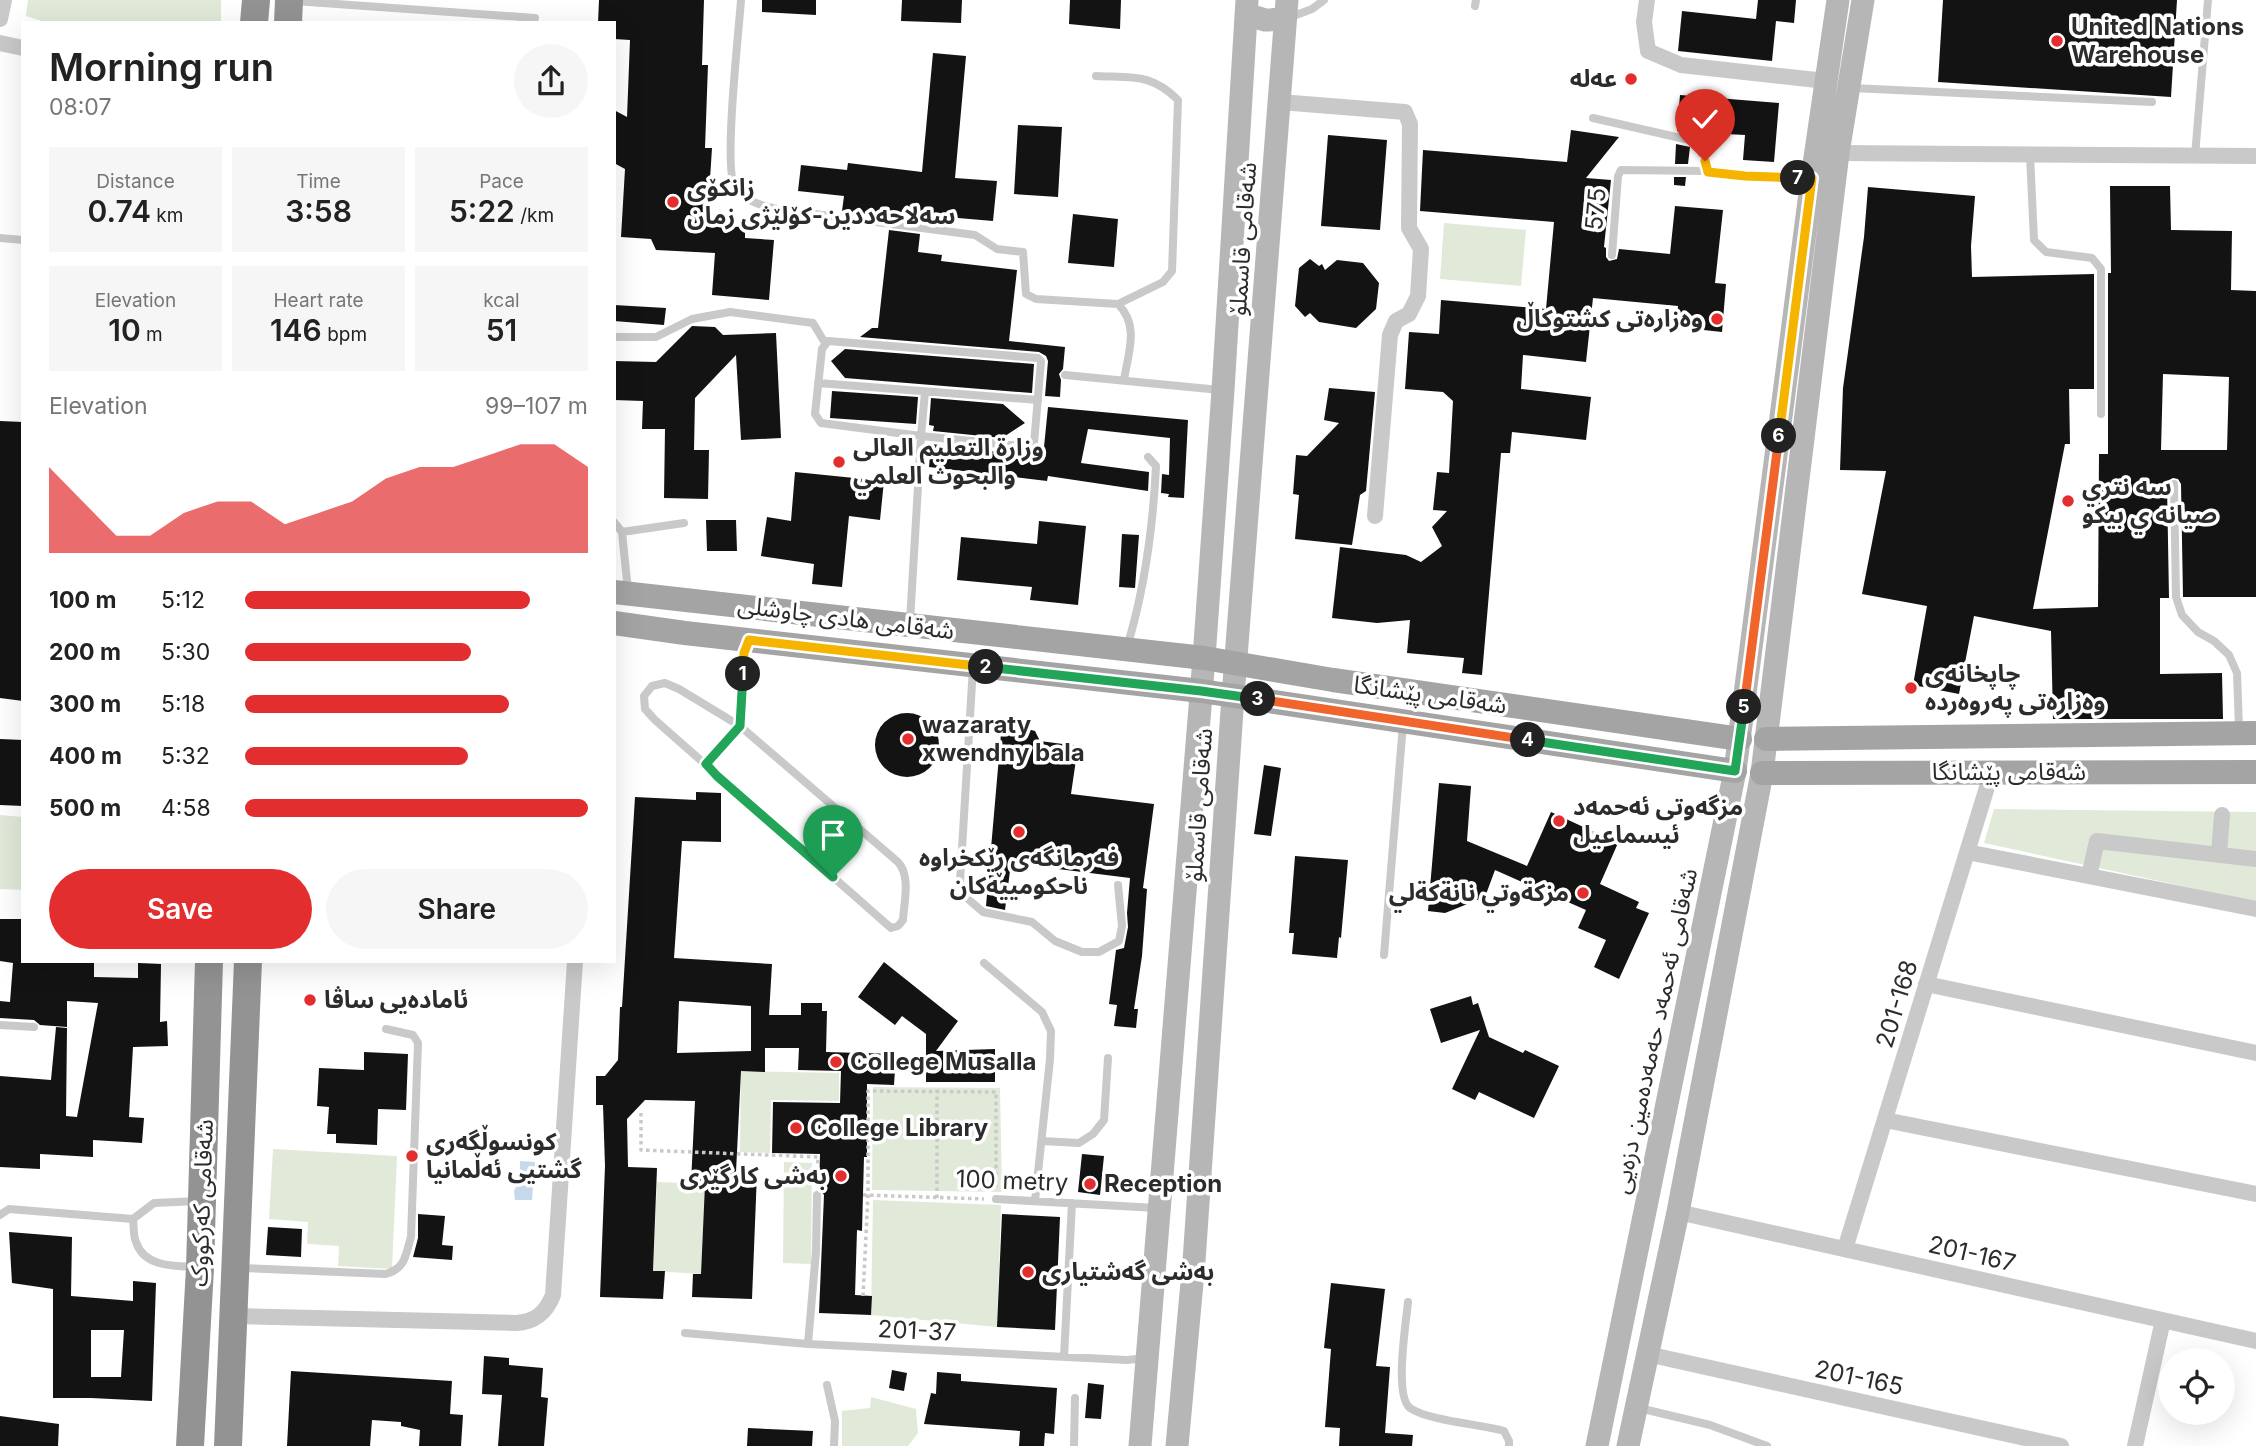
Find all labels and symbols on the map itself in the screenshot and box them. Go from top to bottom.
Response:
place label: United Nations Warehouse [2071,12,2244,69]
marker: United Nations Warehouse [2049,33,2065,49]
place label: عەلە [1570,64,1617,93]
marker: عەلە [1623,71,1639,87]
pin [1675,89,1735,161]
pin: 7 [1780,160,1815,196]
street label: شەقامی قاسملۆ [1223,161,1262,317]
place label: زانکۆی سەلاحەددین-کۆلێژی زمان [687,173,956,230]
street label: 575 [1579,187,1612,231]
marker: زانکۆی سەلاحەددین-کۆلێژی زمان [665,194,681,210]
place label: وەزارەتی کشتوکاڵ [1516,301,1703,333]
marker: وەزارەتی کشتوکاڵ [1709,311,1725,327]
pin: 6 [1762,418,1796,453]
place label: وزارة التعليم العالى والبحوث العلمي [853,433,1044,496]
marker: وزارة التعليم العالى والبحوث العلمي [831,454,847,470]
place label: سه نتري صيانه ي بيكو [2082,472,2217,535]
marker: سه نتري صيانه ي بيكو [2060,493,2076,509]
street label: شەقامی هادی چاوشلی [736,590,956,646]
pin: 2 [968,650,1004,684]
pin: 1 [726,656,760,692]
place label: چاپخانەی وەزارەتی پەروەردە [1925,659,2106,718]
street label: شەقامی پێشانگا [1351,669,1509,721]
marker: چاپخانەی وەزارەتی پەروەردە [1903,680,1919,696]
pin: 3 [1240,682,1276,716]
pin: 5 [1726,690,1762,724]
place label: wazaraty xwendny bala [922,710,1085,767]
pin: 4 [1510,722,1546,758]
street label: شەقامی قاسملۆ [1179,727,1218,883]
marker: wazaraty xwendny bala [900,731,916,747]
street label: شەقامی پێشانگا [1932,757,2086,787]
place label: مزگەوتی ئەحمەد ئیسماعیل [1573,792,1743,849]
pin [803,805,863,877]
marker: مزگەوتی ئەحمەد ئیسماعیل [1551,813,1567,829]
marker: فەرمانگەی ڕێکخراوە ناحکومییەکان [1011,824,1027,840]
place label: فەرمانگەی ڕێکخراوە ناحکومییەکان [919,843,1119,900]
street label: شەقامی ئەحمەد حەمەدەمین دزەیی [1606,865,1703,1196]
place label: مزكةوتي نانةكةلي [1389,878,1569,913]
marker: مزكةوتي نانةكةلي [1575,885,1591,901]
street label: 201-168 [1869,957,1924,1051]
place label: ئامادەیی ساڤا [324,985,468,1014]
marker: ئامادەیی ساڤا [302,992,318,1008]
place label: College Musalla [850,1047,1037,1076]
marker: College Musalla [828,1054,844,1070]
place label: College Library [810,1113,989,1142]
street label: شەقامی کەرکووک [184,1119,219,1287]
marker: College Library [788,1120,804,1136]
place label: کونسوڵگەری گشتیی ئەڵمانیا [426,1124,583,1184]
marker: کونسوڵگەری گشتیی ئەڵمانیا [404,1148,420,1164]
place label: بەشی کارگێری [680,1161,827,1190]
street label: 100 metry [955,1164,1069,1197]
marker: بەشی کارگێری [833,1168,849,1184]
place label: Reception [1104,1169,1222,1198]
marker: Reception [1082,1176,1098,1192]
street label: 201-167 [1926,1229,2019,1278]
place label: بەشی گەشتیاری [1042,1257,1214,1286]
marker: بەشی گەشتیاری [1020,1264,1036,1280]
street label: 201-37 [877,1314,957,1347]
street label: 201-165 [1812,1354,1906,1401]

